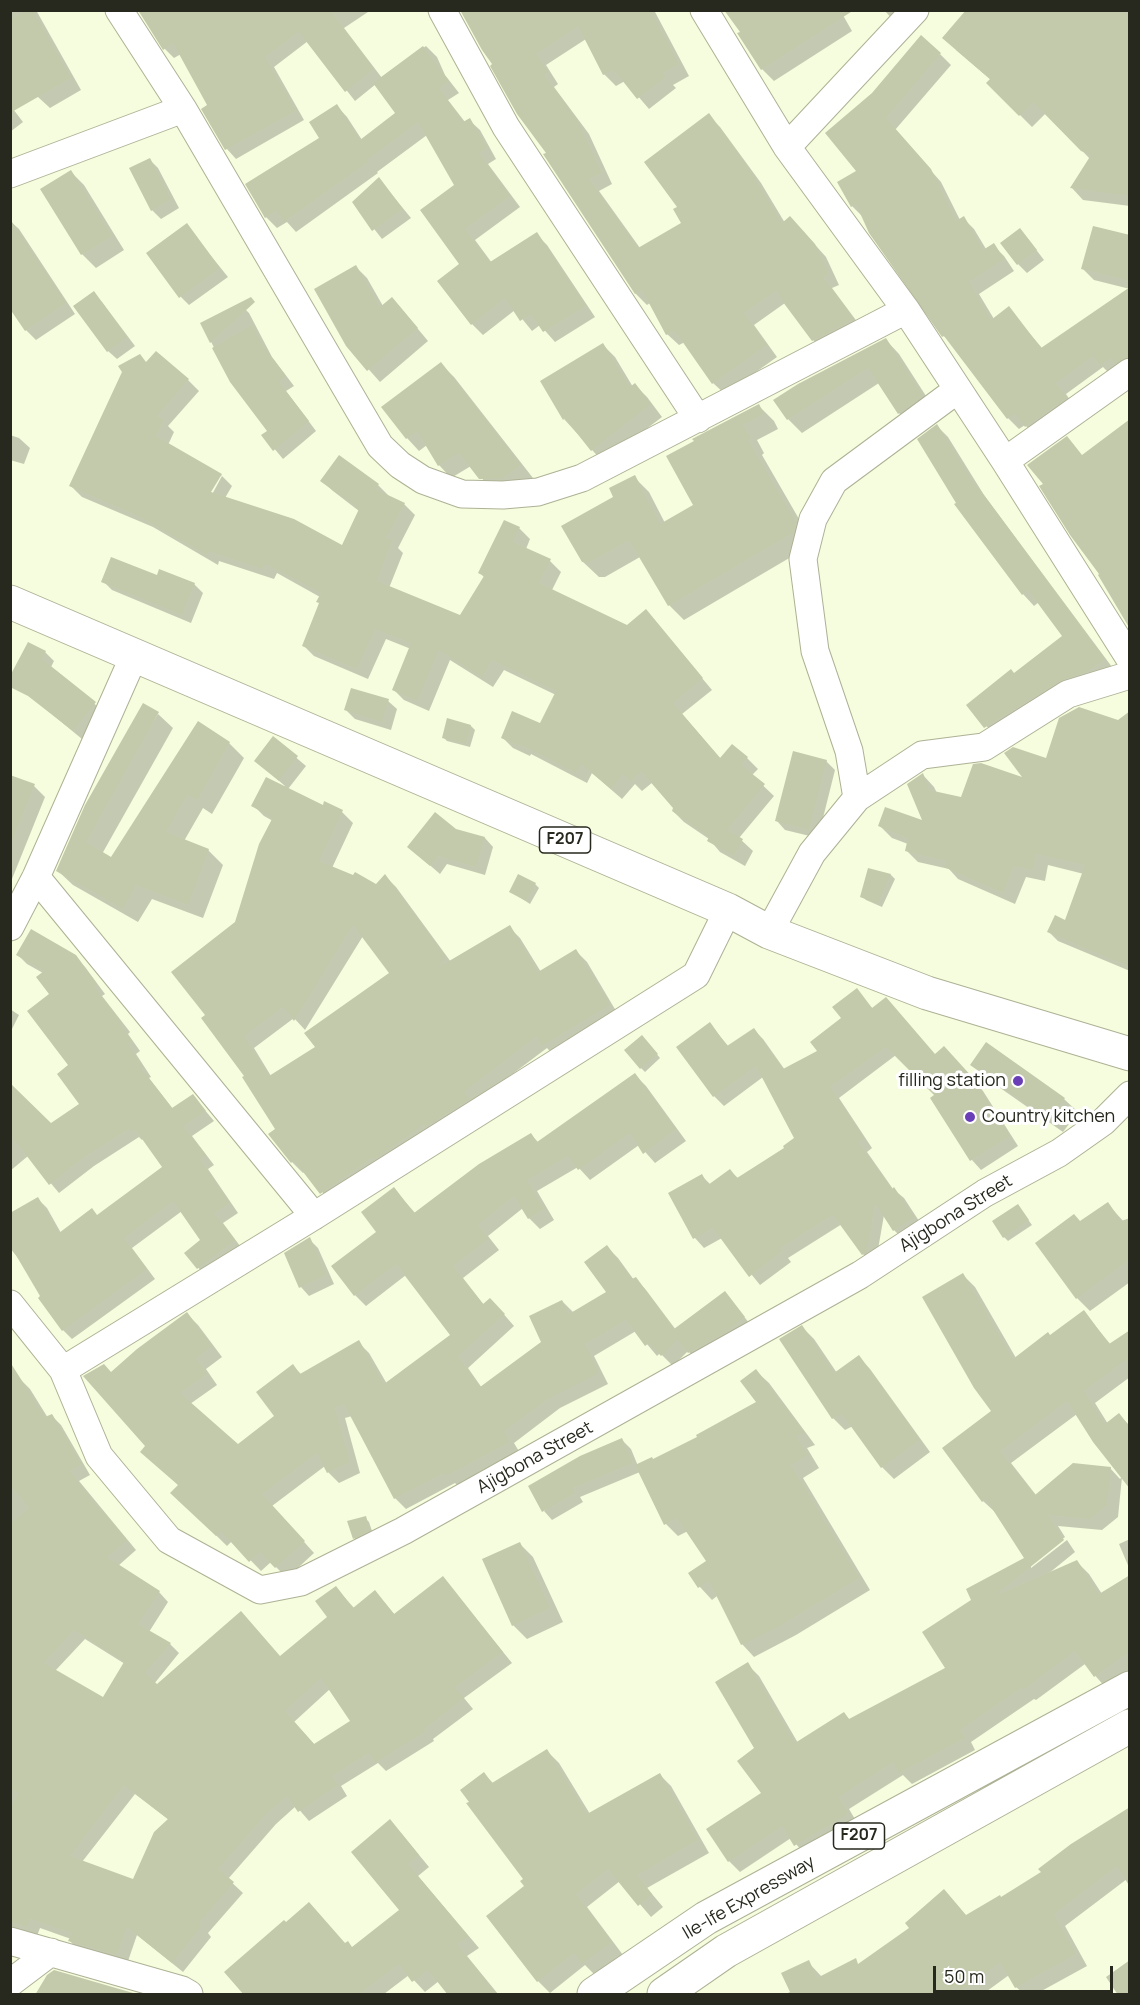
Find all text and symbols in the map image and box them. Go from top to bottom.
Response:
road number: F207 [540,827,590,853]
place label: filling station [898,1070,1006,1092]
marker: filling station [1011,1074,1025,1088]
place label: Country kitchen [982,1106,1115,1128]
marker: Country kitchen [963,1110,977,1124]
street label: Ajigbona Street [895,1171,1017,1257]
street label: Ajigbona Street [473,1417,597,1499]
road number: F207 [834,1823,884,1849]
street label: Ile-Ife Expressway [679,1851,819,1945]
scale bar [936,1954,1116,1992]
text: 50 m [944,1964,984,1988]

